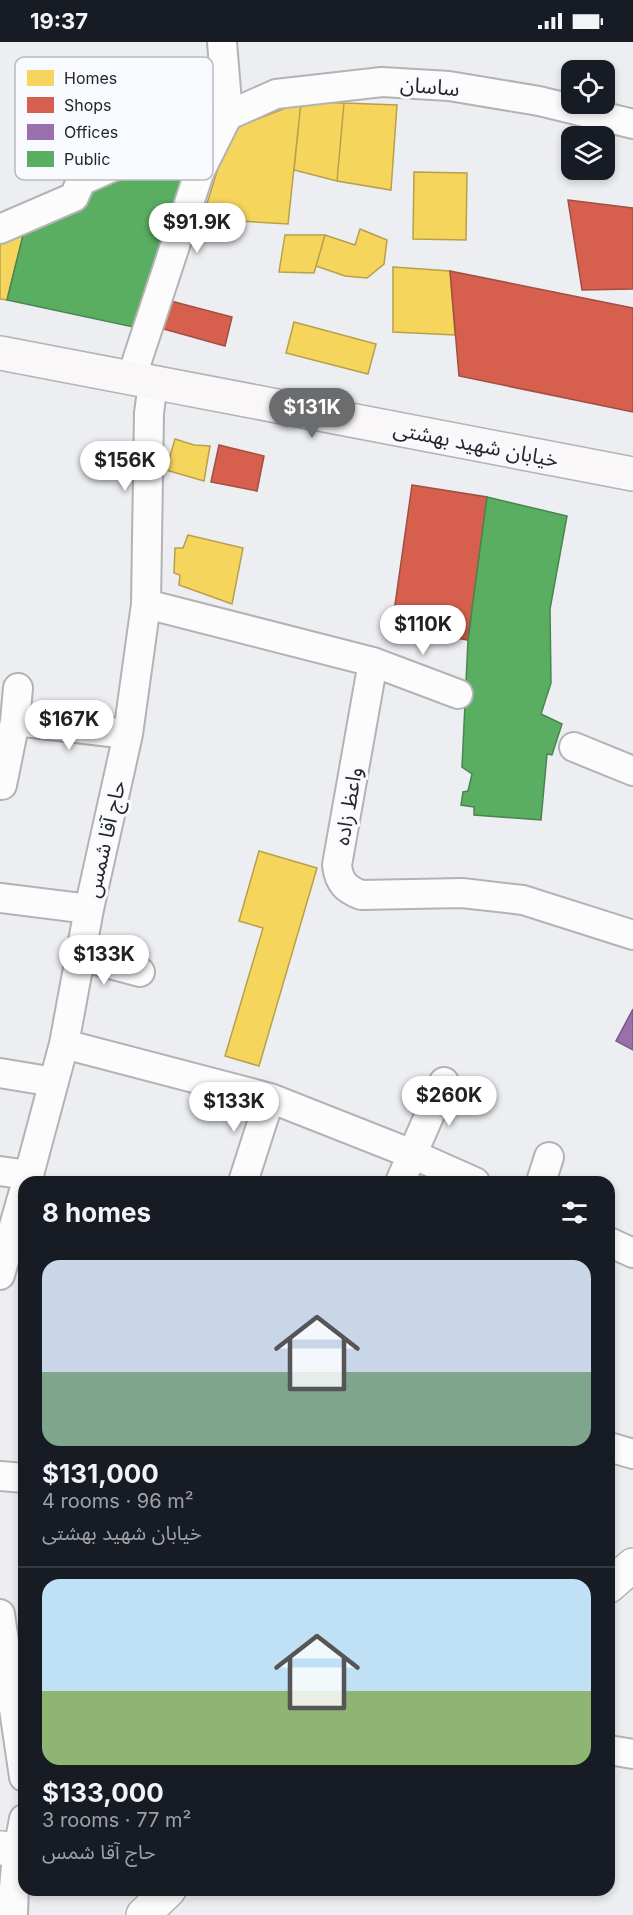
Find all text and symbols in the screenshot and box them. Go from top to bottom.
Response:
text: 19:37 [30,8,88,34]
legend [15,57,213,180]
map controls [561,60,615,180]
button: locate [561,60,615,114]
text: Homes [64,68,117,88]
street label: ساسان [399,71,461,101]
text: Shops [64,95,112,115]
text: Offices [64,122,118,142]
button: layers [561,126,615,180]
text: Public [64,149,110,169]
pin: $91.9K [148,203,246,254]
text: $91.9K [163,210,231,234]
pin: $131K [270,388,354,439]
text: $131K [283,395,341,419]
street label: خیابان شهید بهشتی [391,416,561,472]
pin: $156K [83,441,167,492]
text: $156K [94,448,156,472]
pin: $110K [381,605,465,656]
text: $110K [394,612,452,636]
pin: $167K [27,700,111,751]
text: $167K [39,707,99,731]
street label: واعظ زاده [329,765,367,847]
street label: حاج آقا شمس [79,778,134,901]
pin: $133K [62,935,146,986]
text: $133K [73,942,135,966]
pin: $260K [407,1076,491,1127]
pin: $133K [192,1082,276,1133]
text: $260K [416,1083,482,1107]
text: $133K [203,1089,265,1113]
icon: filters [558,1196,591,1229]
text: 8 homes [42,1197,151,1228]
icon: home [263,1299,371,1407]
text: $131,000 [42,1458,159,1489]
text: 4 rooms · 96 m² [42,1489,194,1513]
text: خیابان شهید بهشتی [42,1521,202,1545]
icon: home [263,1618,371,1726]
text: $133,000 [42,1777,164,1808]
text: 3 rooms · 77 m² [42,1808,191,1832]
text: حاج آقا شمس [42,1840,156,1864]

